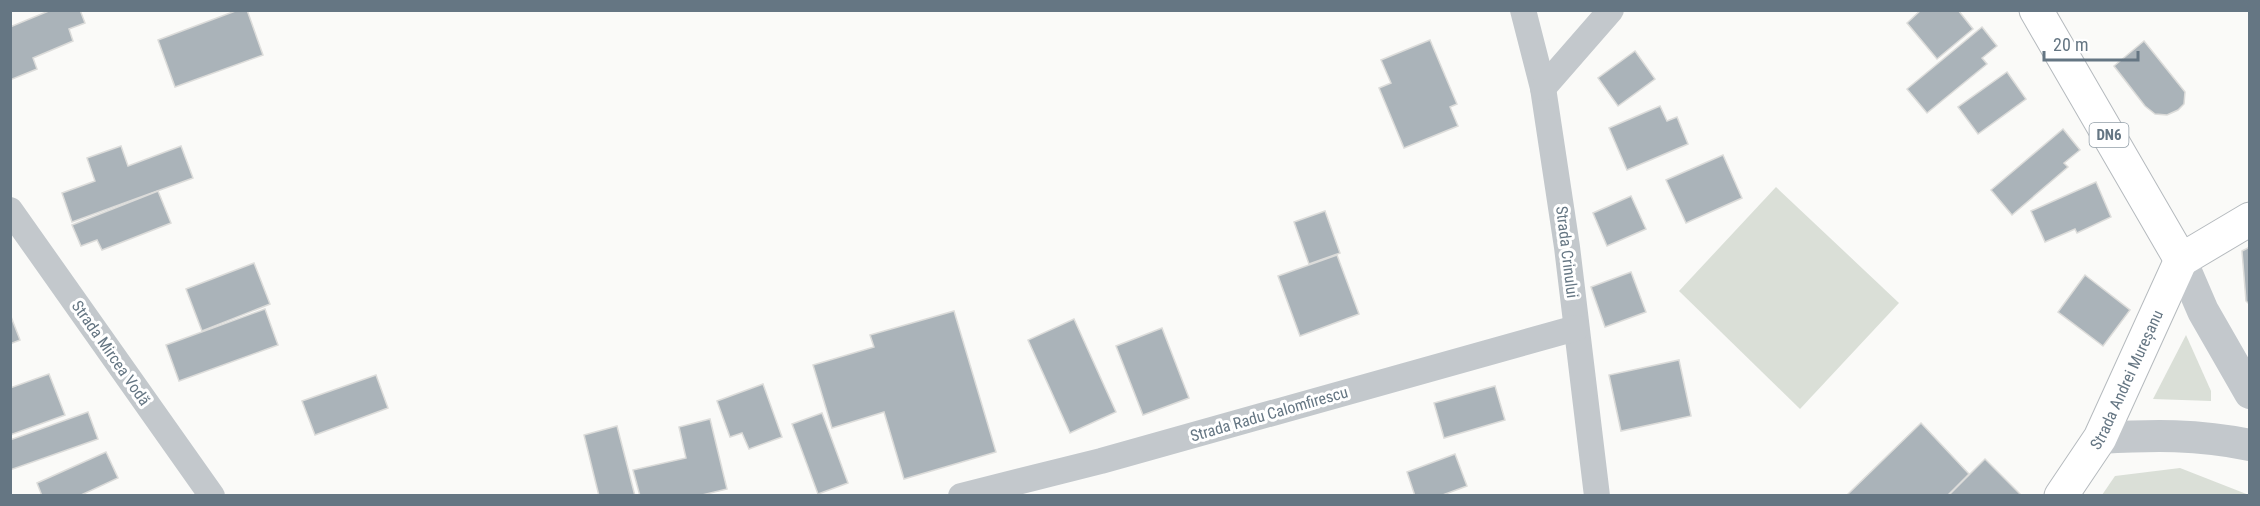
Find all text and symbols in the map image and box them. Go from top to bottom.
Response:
scale bar [2044,24,2138,62]
text: 20 m [2053,34,2088,55]
road number: DN6 [2090,123,2128,147]
street label: Strada Crinului [1552,205,1582,299]
street label: Strada Mircea Vodă [68,297,154,409]
street label: Strada Andrei Mureșanu [2086,307,2167,453]
street label: Strada Radu Calomfirescu [1188,382,1350,446]

